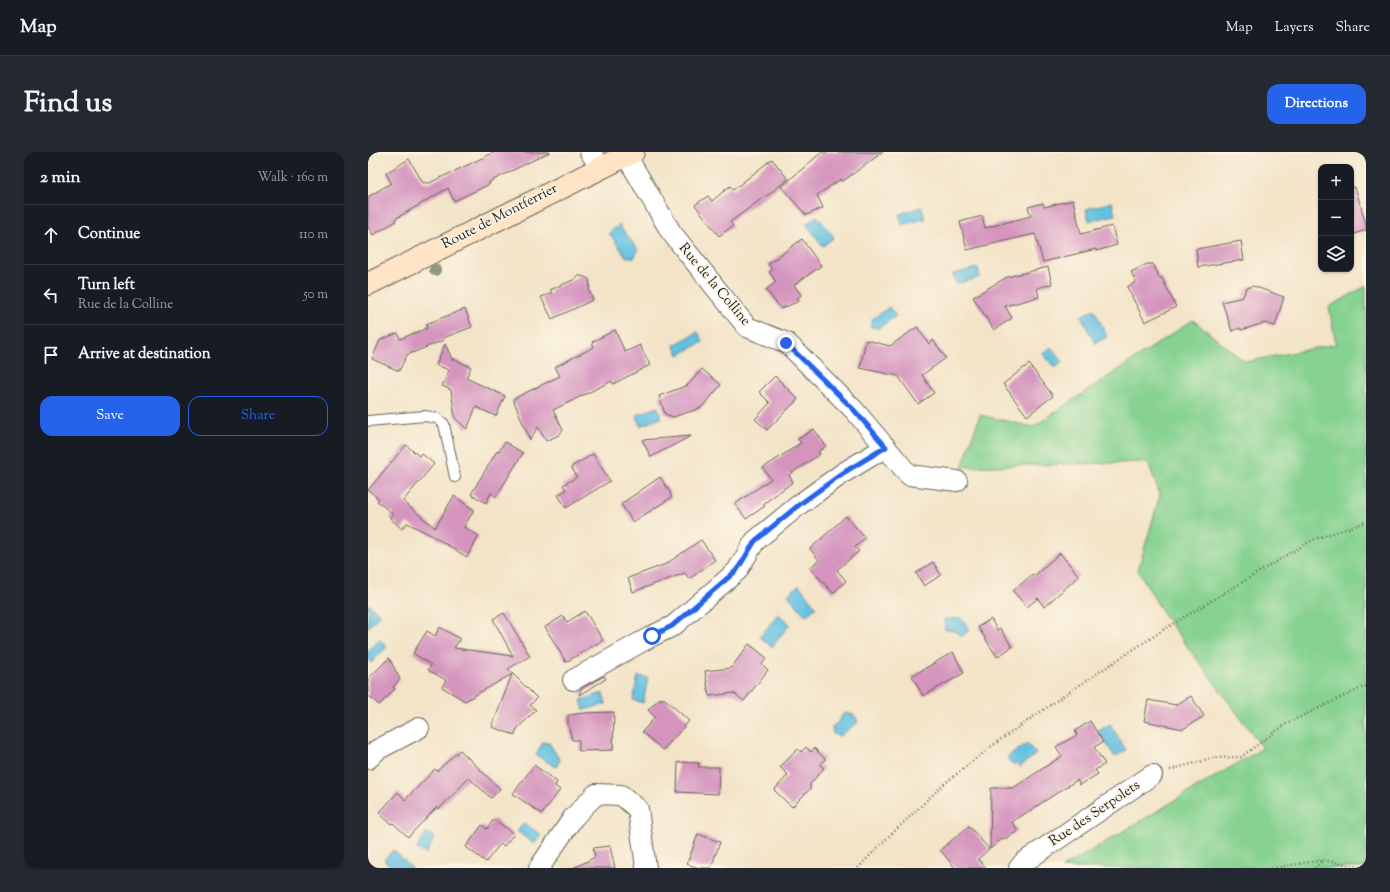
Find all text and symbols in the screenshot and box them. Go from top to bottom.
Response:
text: Map [20,14,57,41]
text: Map [1226,18,1253,38]
text: Layers [1275,18,1313,38]
text: Share [1335,18,1370,38]
text: Find us [24,84,112,124]
button: Directions [1267,84,1366,124]
map controls [1318,164,1354,272]
button: + [1318,164,1354,200]
text: 2 min [40,166,81,190]
text: Walk · 160 m [257,169,328,187]
street label: Route de Montferrier [439,179,562,255]
button: − [1318,200,1354,236]
icon: ahead [40,224,62,246]
text: Continue [78,224,140,245]
text: 110 m [299,226,328,244]
button: layers [1318,236,1354,272]
street label: Rue de la Colline [673,239,755,331]
text: Turn left [78,275,135,296]
icon: left [40,284,62,306]
text: 50 m [303,286,328,304]
text: Rue de la Colline [78,296,173,314]
route end [777,334,795,352]
icon: arrive [40,344,62,366]
text: Arrive at destination [78,344,211,365]
button: Save [40,396,180,436]
button: Share [188,396,328,436]
route start [643,627,661,645]
street label: Rue des Serpolets [1045,776,1145,852]

